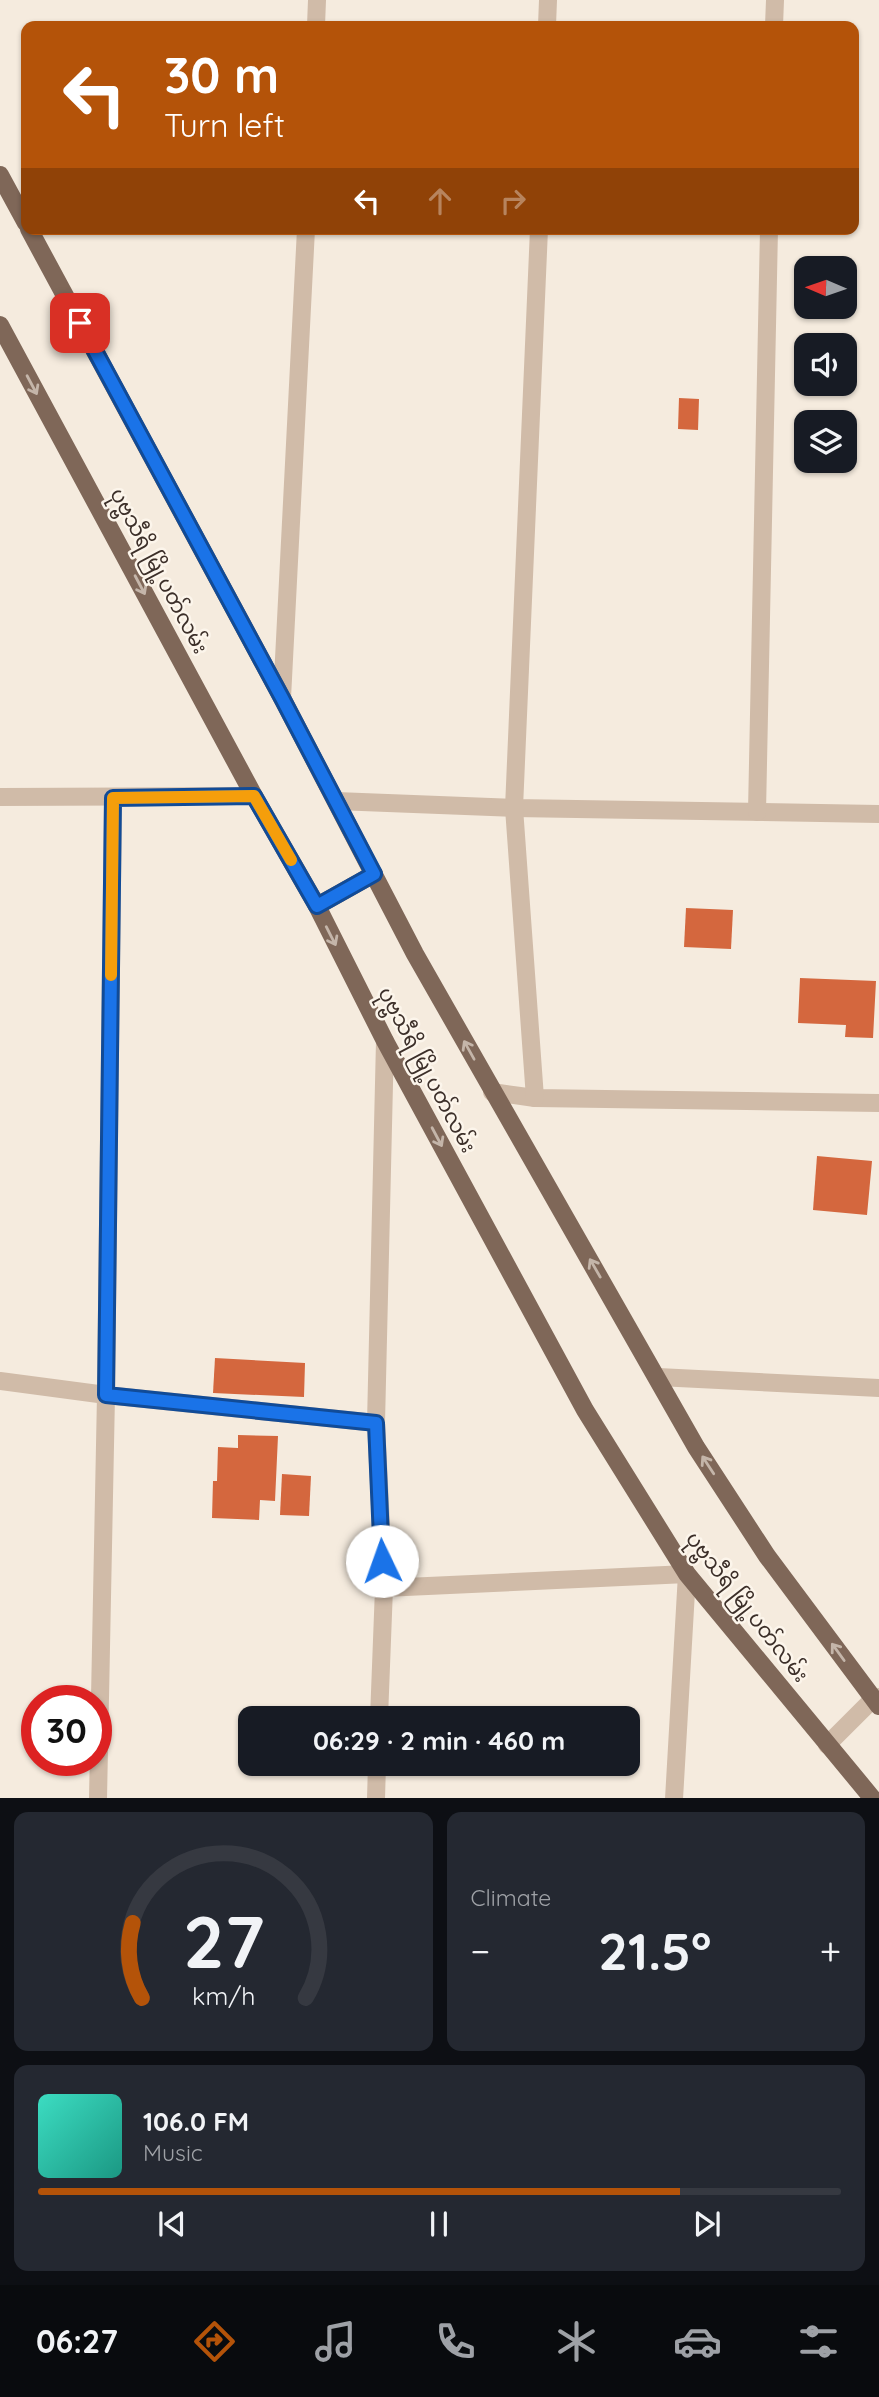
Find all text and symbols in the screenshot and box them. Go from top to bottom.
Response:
text: 30 m [164,44,279,105]
icon: left [49,49,140,140]
text: Turn left [164,105,285,145]
icon: left [348,182,386,220]
icon: ahead [421,182,459,220]
icon: right [494,182,532,220]
north arrow [794,256,858,318]
map controls [794,256,857,473]
pin [50,293,110,353]
icon: arrive [61,304,99,342]
button: sound [794,333,857,396]
one-way arrow [26,374,40,395]
button: layers [794,410,857,473]
street label: ပုဗ္ဗသီရိ မြို့ပတ်လမ်း [100,482,216,660]
one-way arrow [134,574,148,595]
one-way arrow [325,925,339,945]
street label: ပုဗ္ဗသီရိ မြို့ပတ်လမ်း [368,981,484,1159]
one-way arrow [462,1040,476,1060]
one-way arrow [431,1126,444,1147]
one-way arrow [588,1258,601,1279]
one-way arrow [701,1456,715,1475]
position arrow [345,1524,419,1598]
street label: ပုဗ္ဗသီရိ မြို့ပတ်လမ်း [677,1525,816,1690]
one-way arrow [831,1643,845,1662]
speed limit sign: 30 [21,1685,112,1776]
text: 06:29 · 2 min · 460 m [313,1724,565,1757]
text: Climate [471,1883,551,1912]
text: 27 [183,1895,264,1986]
text: 21.5° [598,1918,711,1983]
text: − [471,1927,490,1975]
text: + [820,1927,841,1975]
text: km/h [192,1979,255,2010]
text: 106.0 FM [143,2105,249,2138]
text: Music [143,2138,203,2167]
icon: previous [153,2205,191,2243]
icon: pause [420,2205,458,2243]
icon: next [688,2205,726,2243]
icon: directions [190,2317,239,2366]
icon: music [311,2317,360,2366]
icon: phone [431,2317,480,2366]
icon: climate [552,2317,601,2366]
icon: car [673,2317,722,2366]
icon: filters [794,2317,843,2366]
text: 06:27 [36,2321,118,2361]

